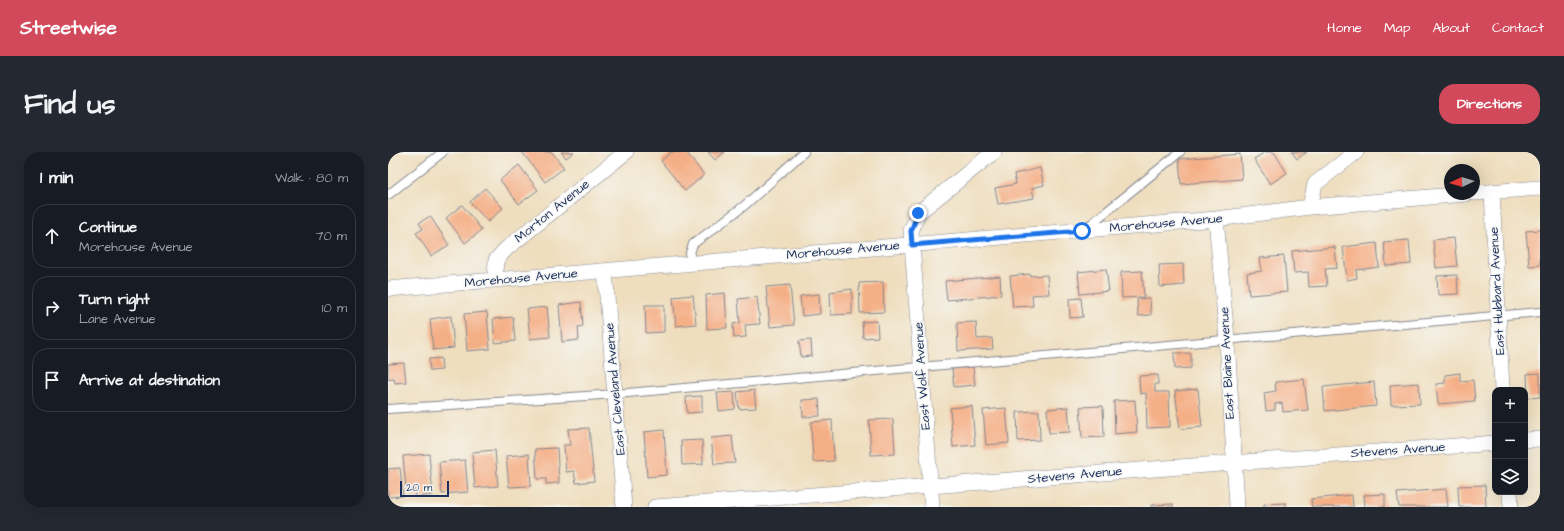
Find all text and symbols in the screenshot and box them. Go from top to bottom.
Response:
text: Streetwise [20,15,117,42]
text: Home [1327,18,1362,38]
text: Map [1384,18,1410,38]
text: About [1432,18,1470,38]
text: Contact [1492,18,1544,38]
button: Directions [1439,84,1540,124]
text: Find us [24,85,115,124]
north arrow [1444,164,1480,200]
text: 1 min [40,166,73,190]
text: Walk · 80 m [275,169,348,187]
street label: Morton Avenue [511,175,593,247]
route end [909,204,927,222]
street label: Morehouse Avenue [1109,209,1223,237]
text: Continue [79,217,137,238]
route start [1073,222,1091,240]
icon: ahead [41,225,63,247]
street label: East Hubbard Avenue [1485,226,1509,356]
text: 70 m [315,227,347,245]
street label: Morehouse Avenue [786,236,900,264]
text: Morehouse Avenue [79,238,193,256]
street label: Morehouse Avenue [464,264,578,292]
text: Turn right [79,289,150,310]
icon: right [41,297,63,319]
text: 10 m [322,299,347,317]
street label: East Blaine Avenue [1215,307,1239,419]
text: Lane Avenue [79,310,156,328]
street label: East Wolf Avenue [909,321,935,431]
street label: East Cleveland Avenue [600,322,630,456]
icon: arrive [41,369,63,391]
text: Arrive at destination [79,370,220,391]
map controls [1492,387,1528,495]
button: + [1492,387,1528,423]
button: − [1492,423,1528,459]
street label: Stevens Avenue [1350,438,1446,462]
button: layers [1492,459,1528,495]
street label: Stevens Avenue [1027,462,1123,488]
scale bar [400,479,449,498]
text: 20 m [406,480,432,495]

